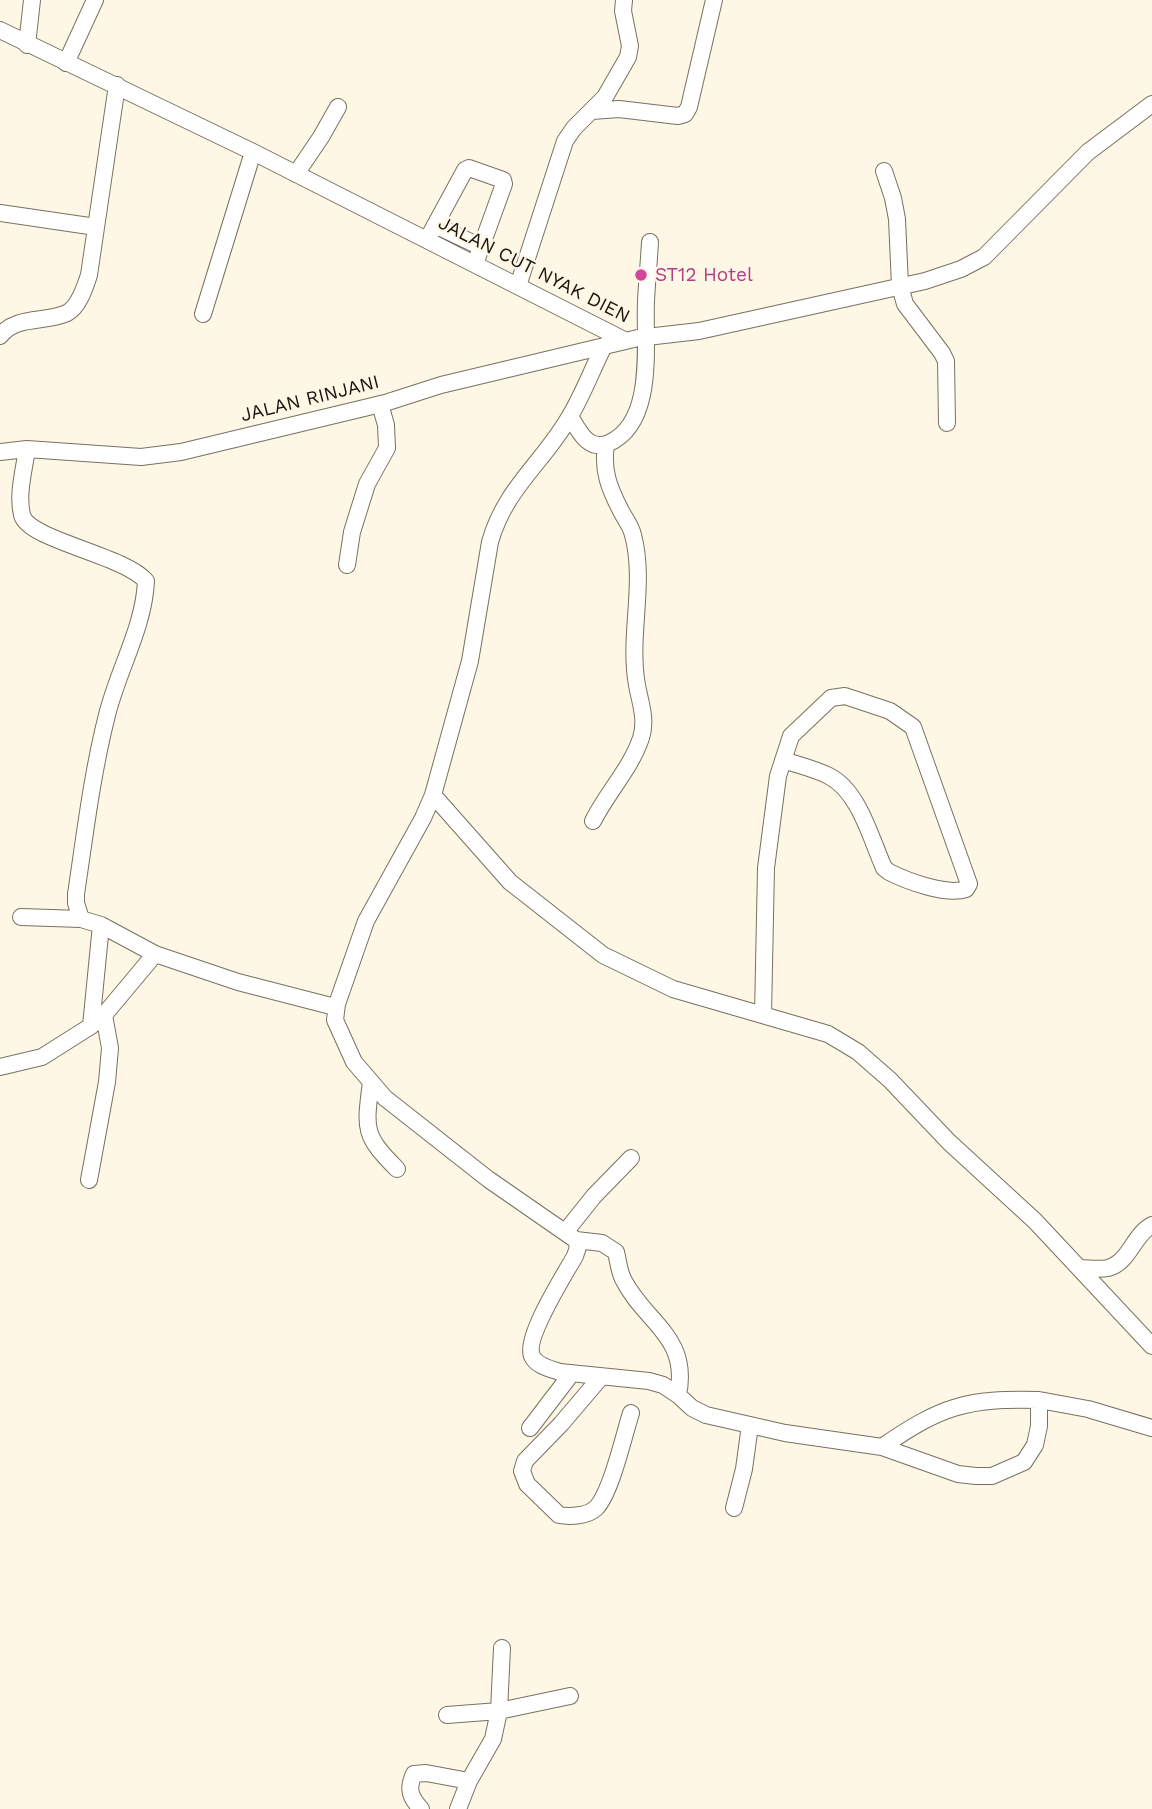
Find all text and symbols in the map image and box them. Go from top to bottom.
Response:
street label: JALAN CUT NYAK DIEN [434,212,634,328]
place label: ST12 Hotel [655,264,753,286]
marker: ST12 Hotel [633,267,649,283]
street label: JALAN RINJANI [238,371,382,427]

